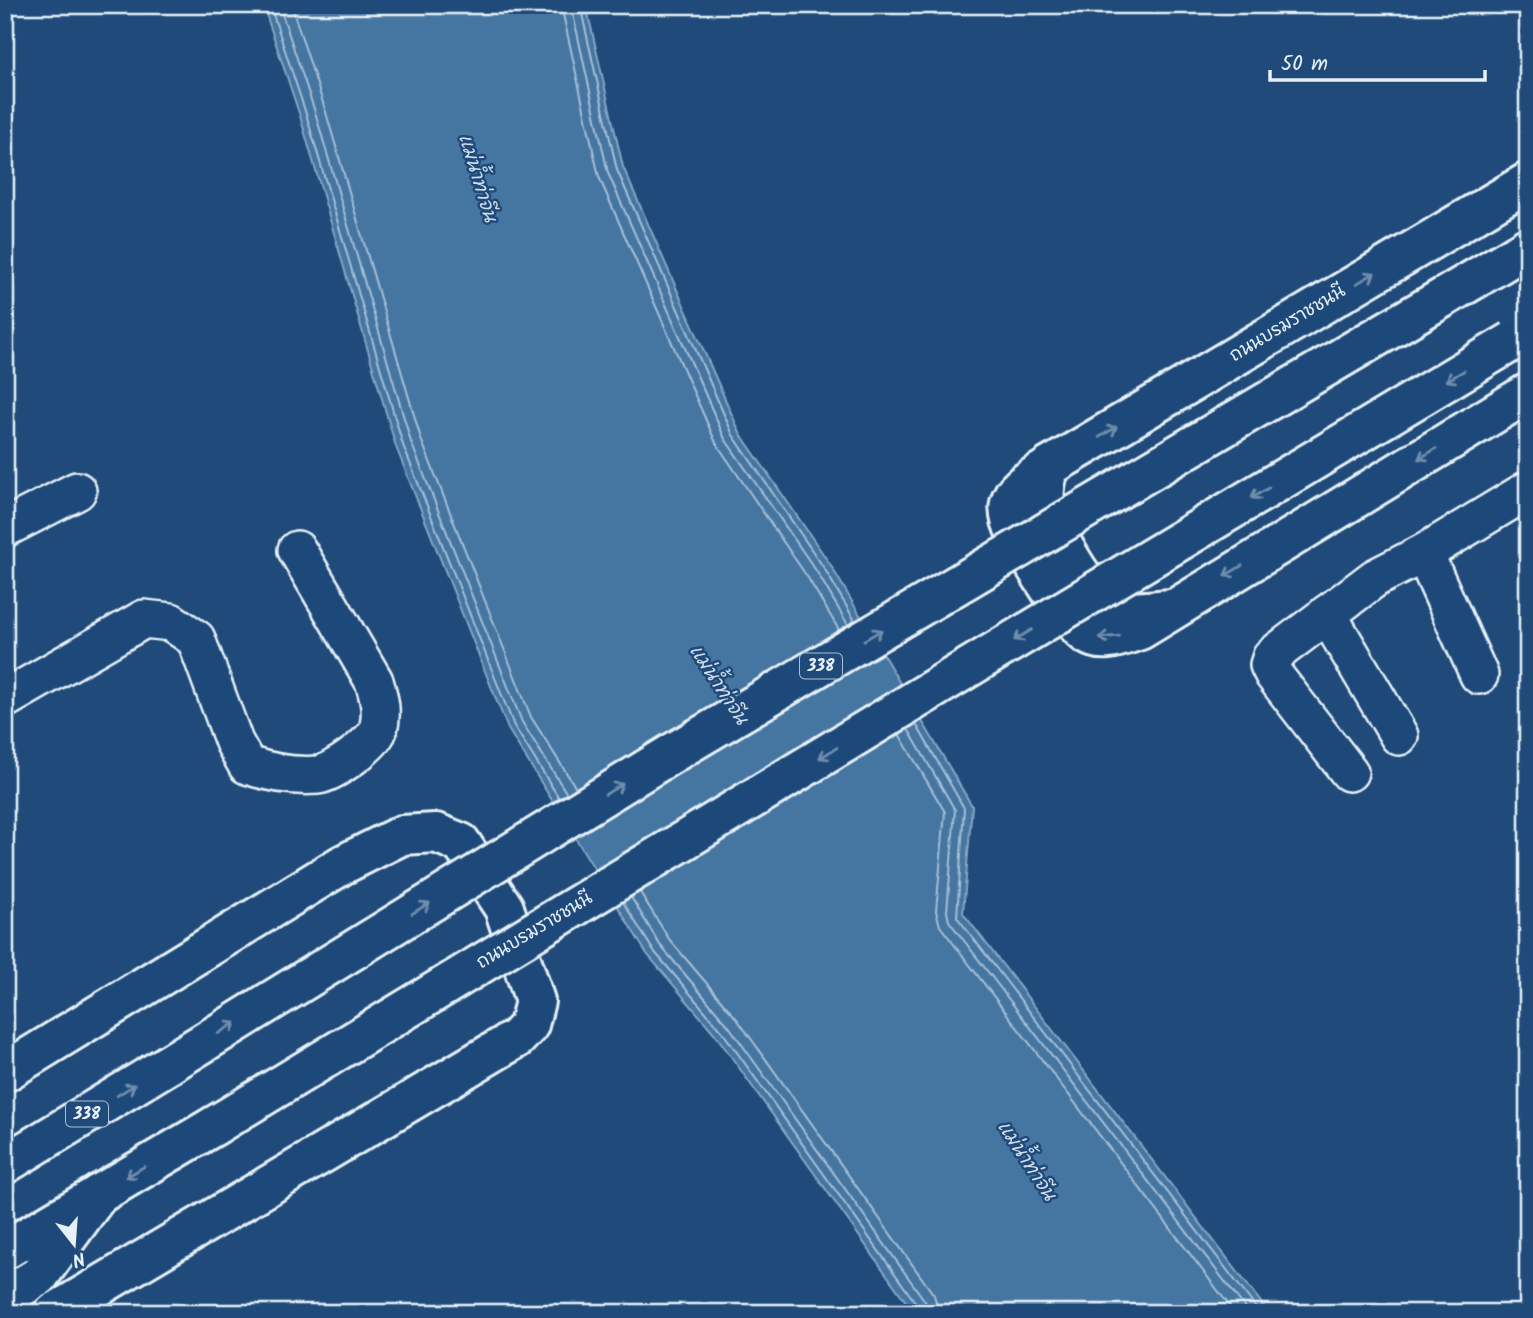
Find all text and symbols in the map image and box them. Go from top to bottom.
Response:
scale bar [1270,38,1486,82]
text: 50 m [1281,48,1328,81]
water label: แม่น้ำท่าจีน [449,129,509,227]
one-way arrow [1356,270,1376,284]
street label: ถนนบรมราชชนนี [1224,278,1352,370]
one-way arrow [1445,369,1465,383]
one-way arrow [1097,424,1117,438]
one-way arrow [1418,447,1438,461]
one-way arrow [1250,486,1270,500]
one-way arrow [1223,565,1243,579]
one-way arrow [863,628,883,642]
one-way arrow [1013,628,1033,642]
one-way arrow [1098,631,1121,644]
water label: แม่น้ำท่าจีน [681,637,759,732]
road number: 338 [800,653,842,678]
one-way arrow [819,746,839,760]
one-way arrow [604,782,624,796]
street label: ถนนบรมราชชนนี [471,885,599,977]
one-way arrow [410,901,430,915]
one-way arrow [216,1020,236,1034]
one-way arrow [116,1083,136,1097]
road number: 338 [66,1102,108,1126]
water label: แม่น้ำท่าจีน [989,1113,1067,1208]
one-way arrow [126,1166,146,1180]
north arrow [38,1210,108,1280]
text: N [68,1242,89,1274]

